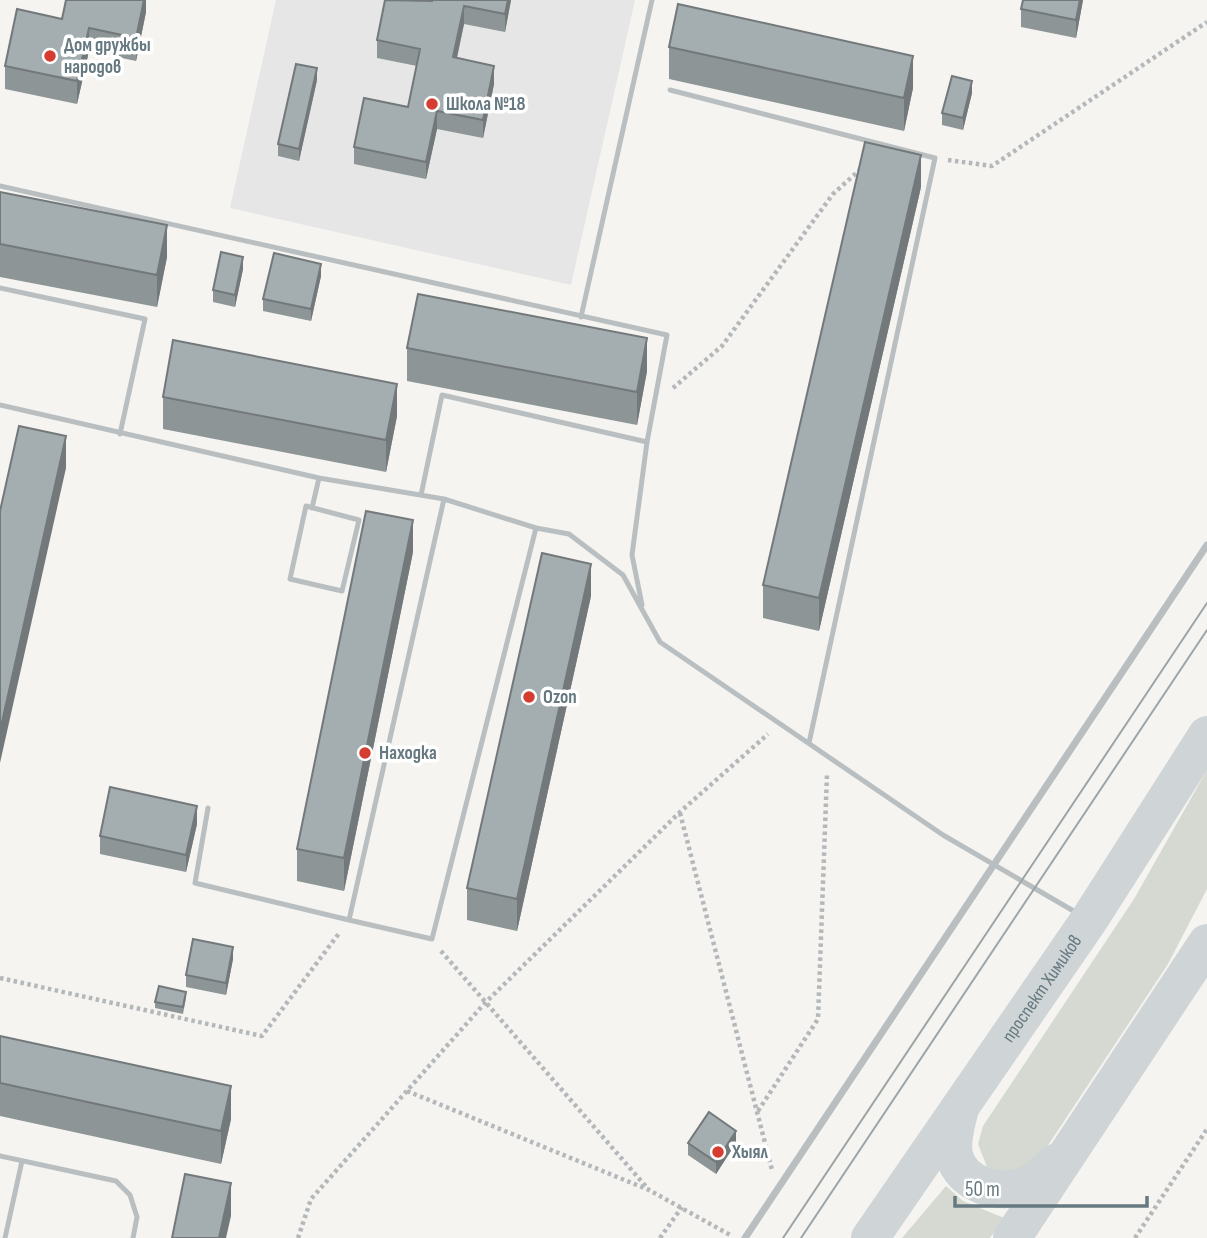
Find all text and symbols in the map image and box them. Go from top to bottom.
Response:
place label: Дом дружбы народов [64,34,151,79]
marker: Дом дружбы народов [42,48,58,64]
place label: Школа №18 [446,93,526,116]
marker: Школа №18 [424,96,440,112]
place label: Ozon [543,686,577,709]
marker: Ozon [521,689,537,705]
place label: Находка [379,742,437,765]
marker: Находка [357,745,373,761]
street label: проспект Химиков [997,930,1087,1047]
place label: Хыял [731,1141,768,1164]
marker: Хыял [710,1144,726,1160]
scale bar [955,1164,1148,1208]
text: 50 m [965,1177,1000,1202]

